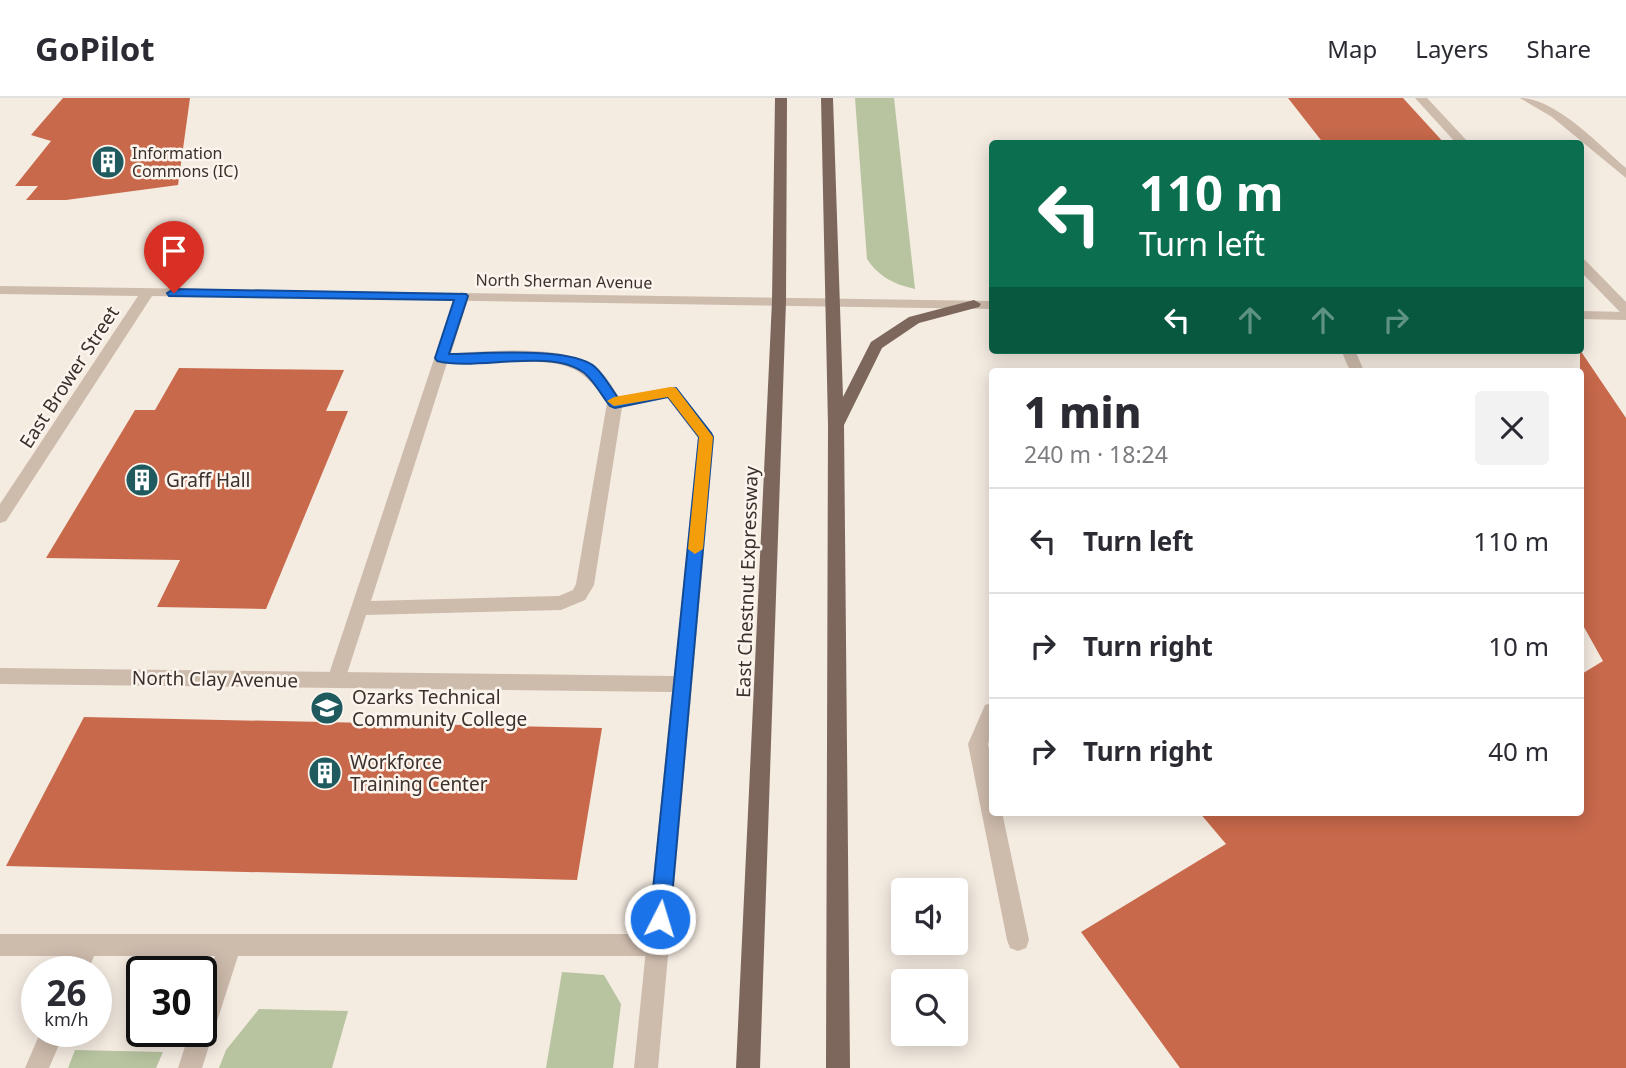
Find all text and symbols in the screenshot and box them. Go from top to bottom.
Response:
text: GoPilot [35,26,155,71]
text: Map [1327,32,1377,65]
text: Layers [1415,32,1489,65]
text: Share [1527,32,1591,65]
place label: Information Commons (IC) [132,142,238,182]
building icon: Information Commons (IC) [89,143,127,181]
text: 110 m [1139,159,1284,225]
icon: left [1024,168,1115,259]
pin [144,221,204,293]
text: Turn left [1139,222,1265,265]
icon: arrive [155,232,193,270]
street label: North Sherman Avenue [475,268,653,294]
street label: East Brower Street [13,301,125,453]
icon: left [1158,301,1196,339]
icon: ahead [1231,301,1269,339]
icon: ahead [1304,301,1342,339]
icon: right [1377,301,1415,339]
text: 1 min [1024,383,1141,440]
button: close [1475,391,1549,465]
text: 240 m · 18:24 [1024,438,1168,470]
building icon: Graff Hall [123,461,161,499]
street label: East Chestnut Expressway [730,465,764,698]
place label: Graff Hall [166,467,251,493]
icon: left [1024,522,1062,560]
text: Turn left [1083,523,1194,559]
text: 110 m [1473,523,1549,559]
icon: right [1024,627,1062,665]
text: Turn right [1083,628,1213,664]
text: 10 m [1488,628,1549,664]
street label: North Clay Avenue [132,665,298,693]
place label: Ozarks Technical Community College [352,684,527,732]
school or university icon: Ozarks Technical Community College [308,689,346,727]
icon: right [1024,732,1062,770]
text: Turn right [1083,733,1213,769]
text: 40 m [1488,733,1549,769]
place label: Workforce Training Center [350,749,488,797]
building icon: Workforce Training Center [306,754,344,792]
map controls [891,878,968,1046]
button: sound [891,878,968,955]
position arrow [623,882,697,956]
speed limit sign: 30 [126,956,217,1047]
text: 26 [46,969,87,1016]
button: search [891,969,968,1046]
text: km/h [44,1007,89,1031]

